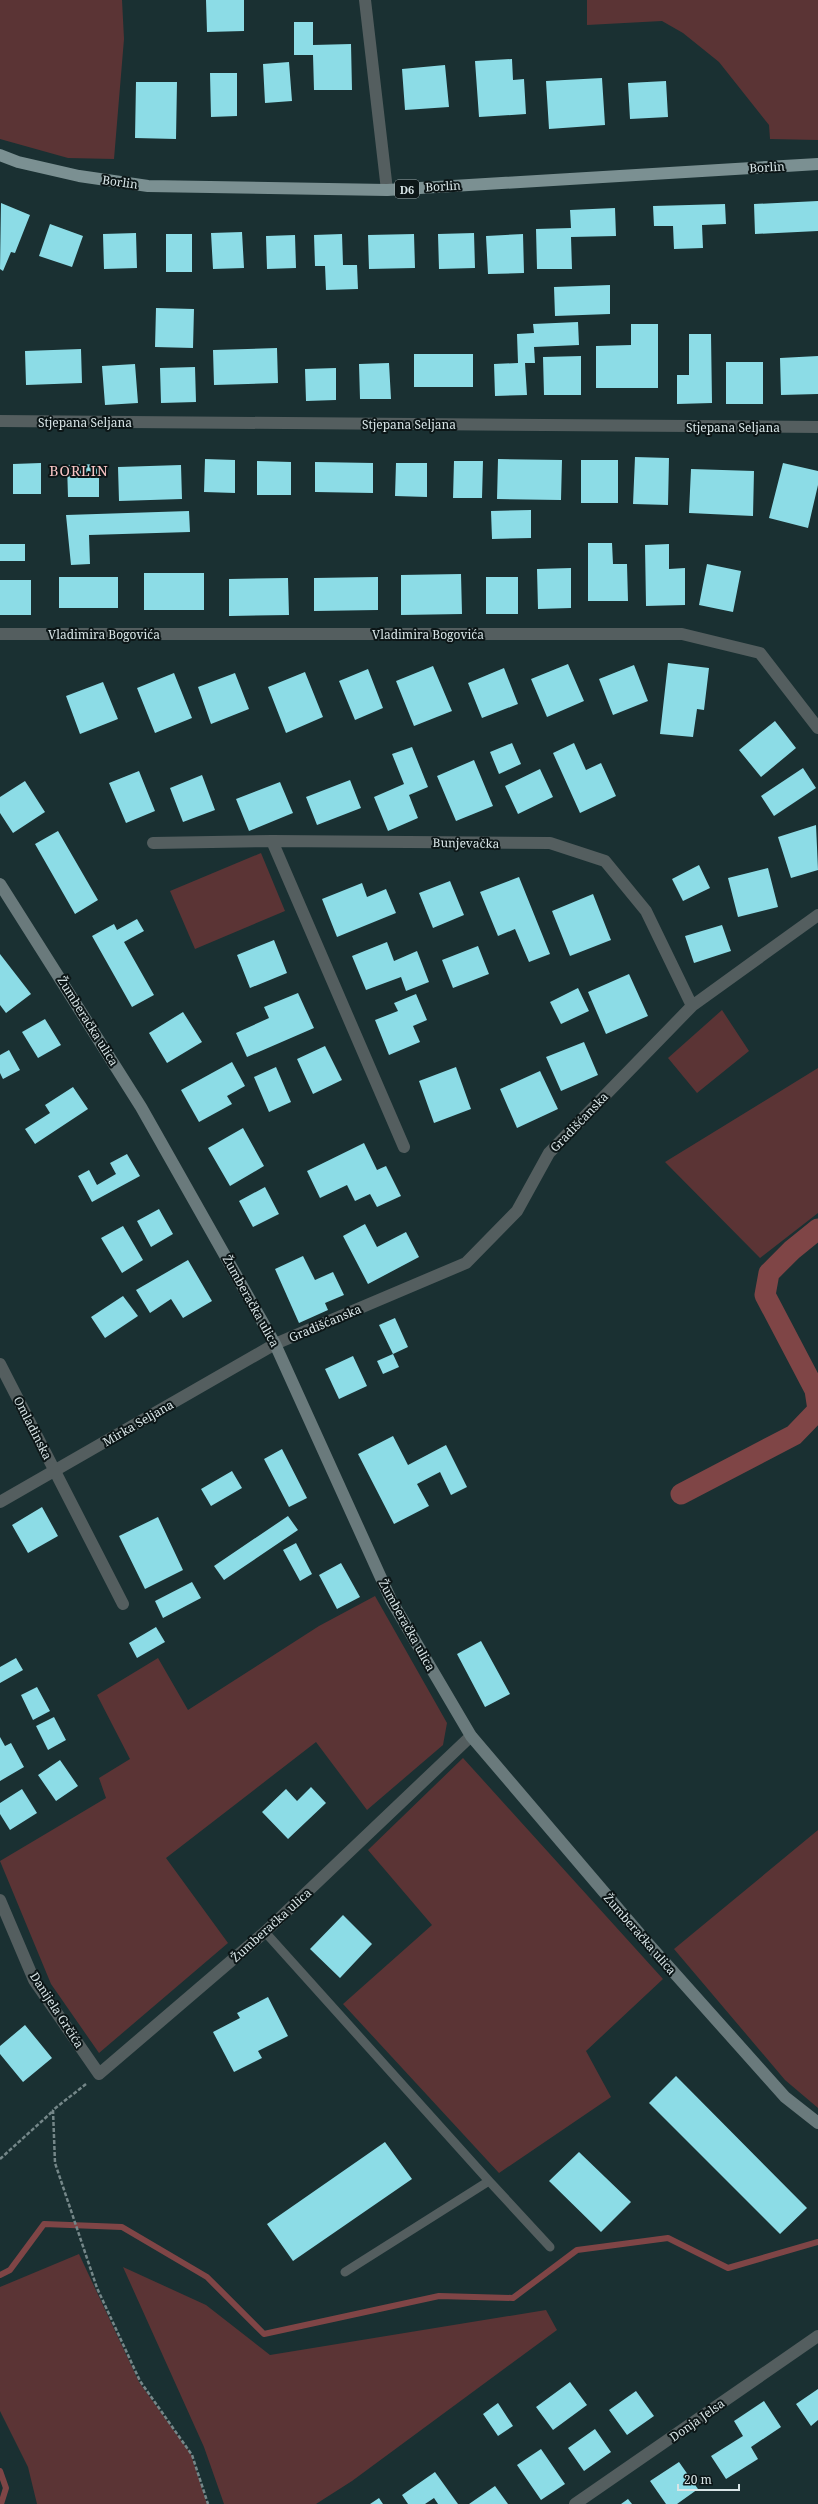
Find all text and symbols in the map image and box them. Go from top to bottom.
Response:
street label: Borlin [749,158,786,176]
street label: Borlin [101,171,139,193]
street label: Borlin [425,177,462,195]
road number: D6 [395,180,419,198]
street label: Stjepana Seljana [38,414,132,431]
street label: Stjepana Seljana [362,416,456,433]
street label: Stjepana Seljana [686,419,780,436]
district label: BORLIN [49,461,109,480]
street label: Vladimira Bogovića [48,626,160,643]
street label: Vladimira Bogovića [372,626,484,643]
street label: Bunjevačka [433,834,500,852]
street label: Žumberačka ulica [54,973,123,1069]
street label: Gradišćanska [546,1088,612,1156]
street label: Žumberačka ulica [219,1252,283,1350]
street label: Gradišćanska [286,1300,364,1346]
street label: Omladinska [10,1393,56,1463]
street label: Mirka Seljana [99,1396,177,1450]
street label: Žumberačka ulica [375,1576,439,1674]
street label: Žumberačka ulica [227,1884,315,1966]
street label: Žumberačka ulica [600,1890,680,1978]
street label: Danijela Grčića [26,1969,88,2051]
street label: Donja Jelsa [666,2395,728,2445]
scale bar [678,2466,739,2492]
text: 20 m [684,2471,712,2488]

